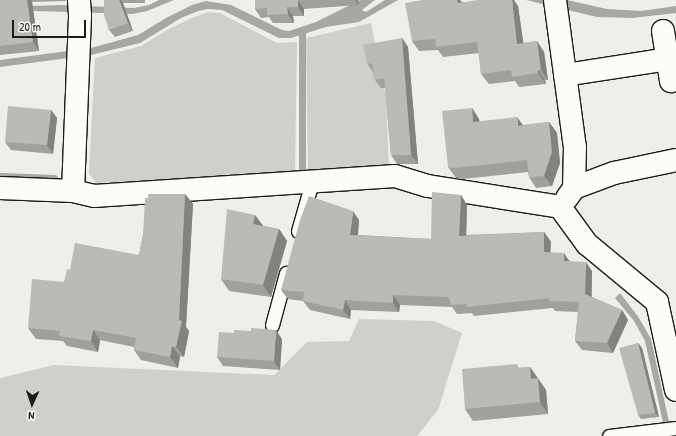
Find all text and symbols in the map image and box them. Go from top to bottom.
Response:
scale bar [14,12,88,38]
text: 20 m [19,18,41,35]
north arrow [12,384,52,424]
text: N [28,409,35,423]

